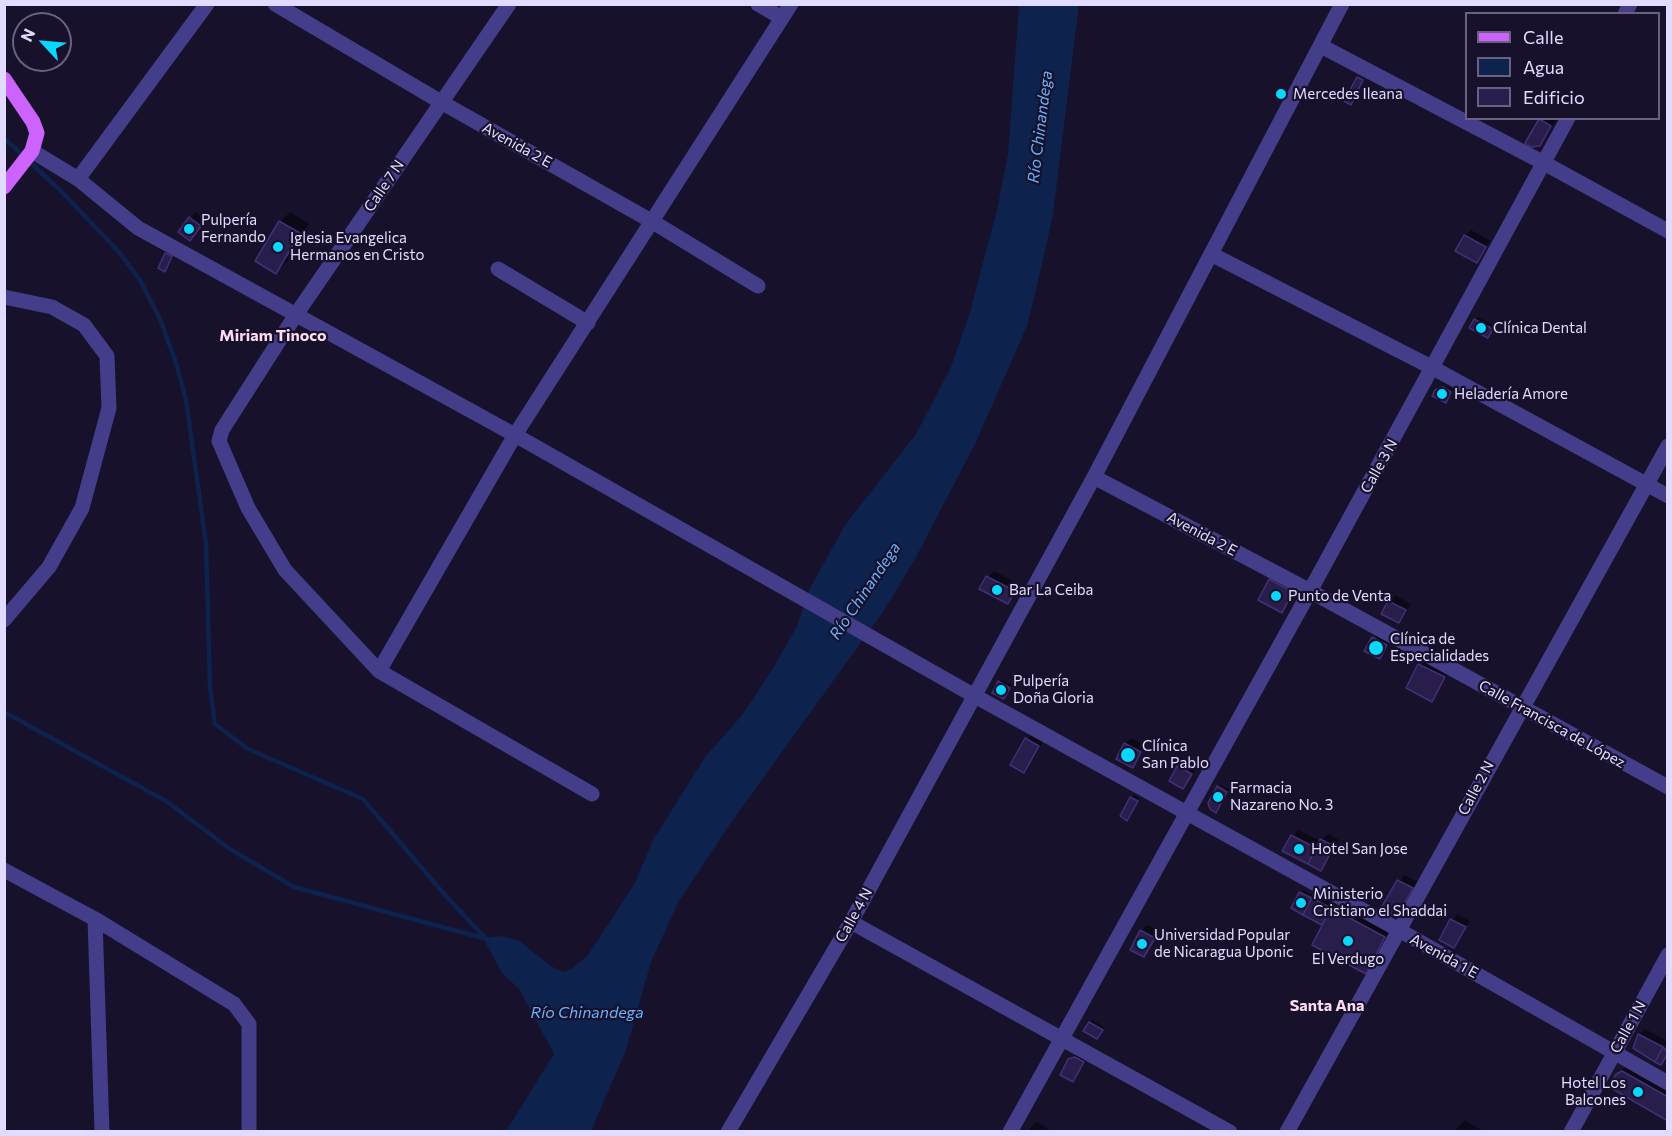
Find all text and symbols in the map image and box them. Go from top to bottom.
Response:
north arrow [12,12,72,72]
legend [1465,12,1660,120]
text: N [16,25,38,44]
text: Calle [1523,26,1563,48]
text: Agua [1523,56,1564,78]
water label: Río Chinandega [1024,70,1056,184]
place label: Mercedes Ileana [1293,85,1403,103]
text: Edificio [1523,86,1585,108]
marker: Mercedes Ileana [1274,87,1288,101]
street label: Avenida 2 E [479,118,555,172]
street label: Calle 7 N [360,157,408,215]
place label: Pulpería Fernando [201,211,266,246]
marker: Pulpería Fernando [182,222,196,236]
place label: Iglesia Evangelica Hermanos en Cristo [290,229,424,264]
marker: Iglesia Evangelica Hermanos en Cristo [271,240,285,254]
place label: Clínica Dental [1493,319,1587,337]
marker: Clínica Dental [1474,321,1488,335]
district label: Miriam Tinoco [219,326,327,346]
place label: Heladería Amore [1454,385,1568,403]
marker: Heladería Amore [1435,387,1449,401]
street label: Calle 3 N [1357,436,1401,496]
street label: Avenida 2 E [1164,508,1240,560]
water label: Río Chinandega [825,539,905,643]
place label: Bar La Ceiba [1009,581,1093,599]
marker: Bar La Ceiba [990,583,1004,597]
place label: Punto de Venta [1288,587,1391,605]
marker: Punto de Venta [1269,589,1283,603]
place label: Clínica de Especialidades [1390,630,1489,665]
marker: Clínica de Especialidades [1367,639,1385,657]
place label: Pulpería Doña Gloria [1013,672,1094,707]
street label: Calle Francisca de López [1476,676,1628,772]
marker: Pulpería Doña Gloria [994,683,1008,697]
place label: Clínica San Pablo [1142,737,1209,772]
marker: Clínica San Pablo [1119,746,1137,764]
street label: Calle 2 N [1454,758,1498,818]
place label: Farmacia Nazareno No. 3 [1230,779,1333,814]
marker: Farmacia Nazareno No. 3 [1211,790,1225,804]
place label: Hotel San Jose [1311,840,1408,858]
marker: Hotel San Jose [1292,842,1306,856]
street label: Calle 4 N [832,885,876,945]
place label: Ministerio Cristiano el Shaddai [1313,885,1447,920]
marker: Ministerio Cristiano el Shaddai [1294,896,1308,910]
place label: Universidad Popular de Nicaragua Uponic [1154,926,1293,961]
street label: Avenida 1 E [1407,930,1481,982]
marker: El Verdugo [1341,934,1355,948]
marker: Universidad Popular de Nicaragua Uponic [1135,937,1149,951]
place label: El Verdugo [1312,950,1384,968]
district label: Santa Ana [1290,996,1364,1016]
street label: Calle 1 N [1606,998,1650,1056]
water label: Río Chinandega [530,1003,644,1023]
place label: Hotel Los Balcones [1561,1074,1626,1109]
marker: Hotel Los Balcones [1631,1085,1645,1099]

